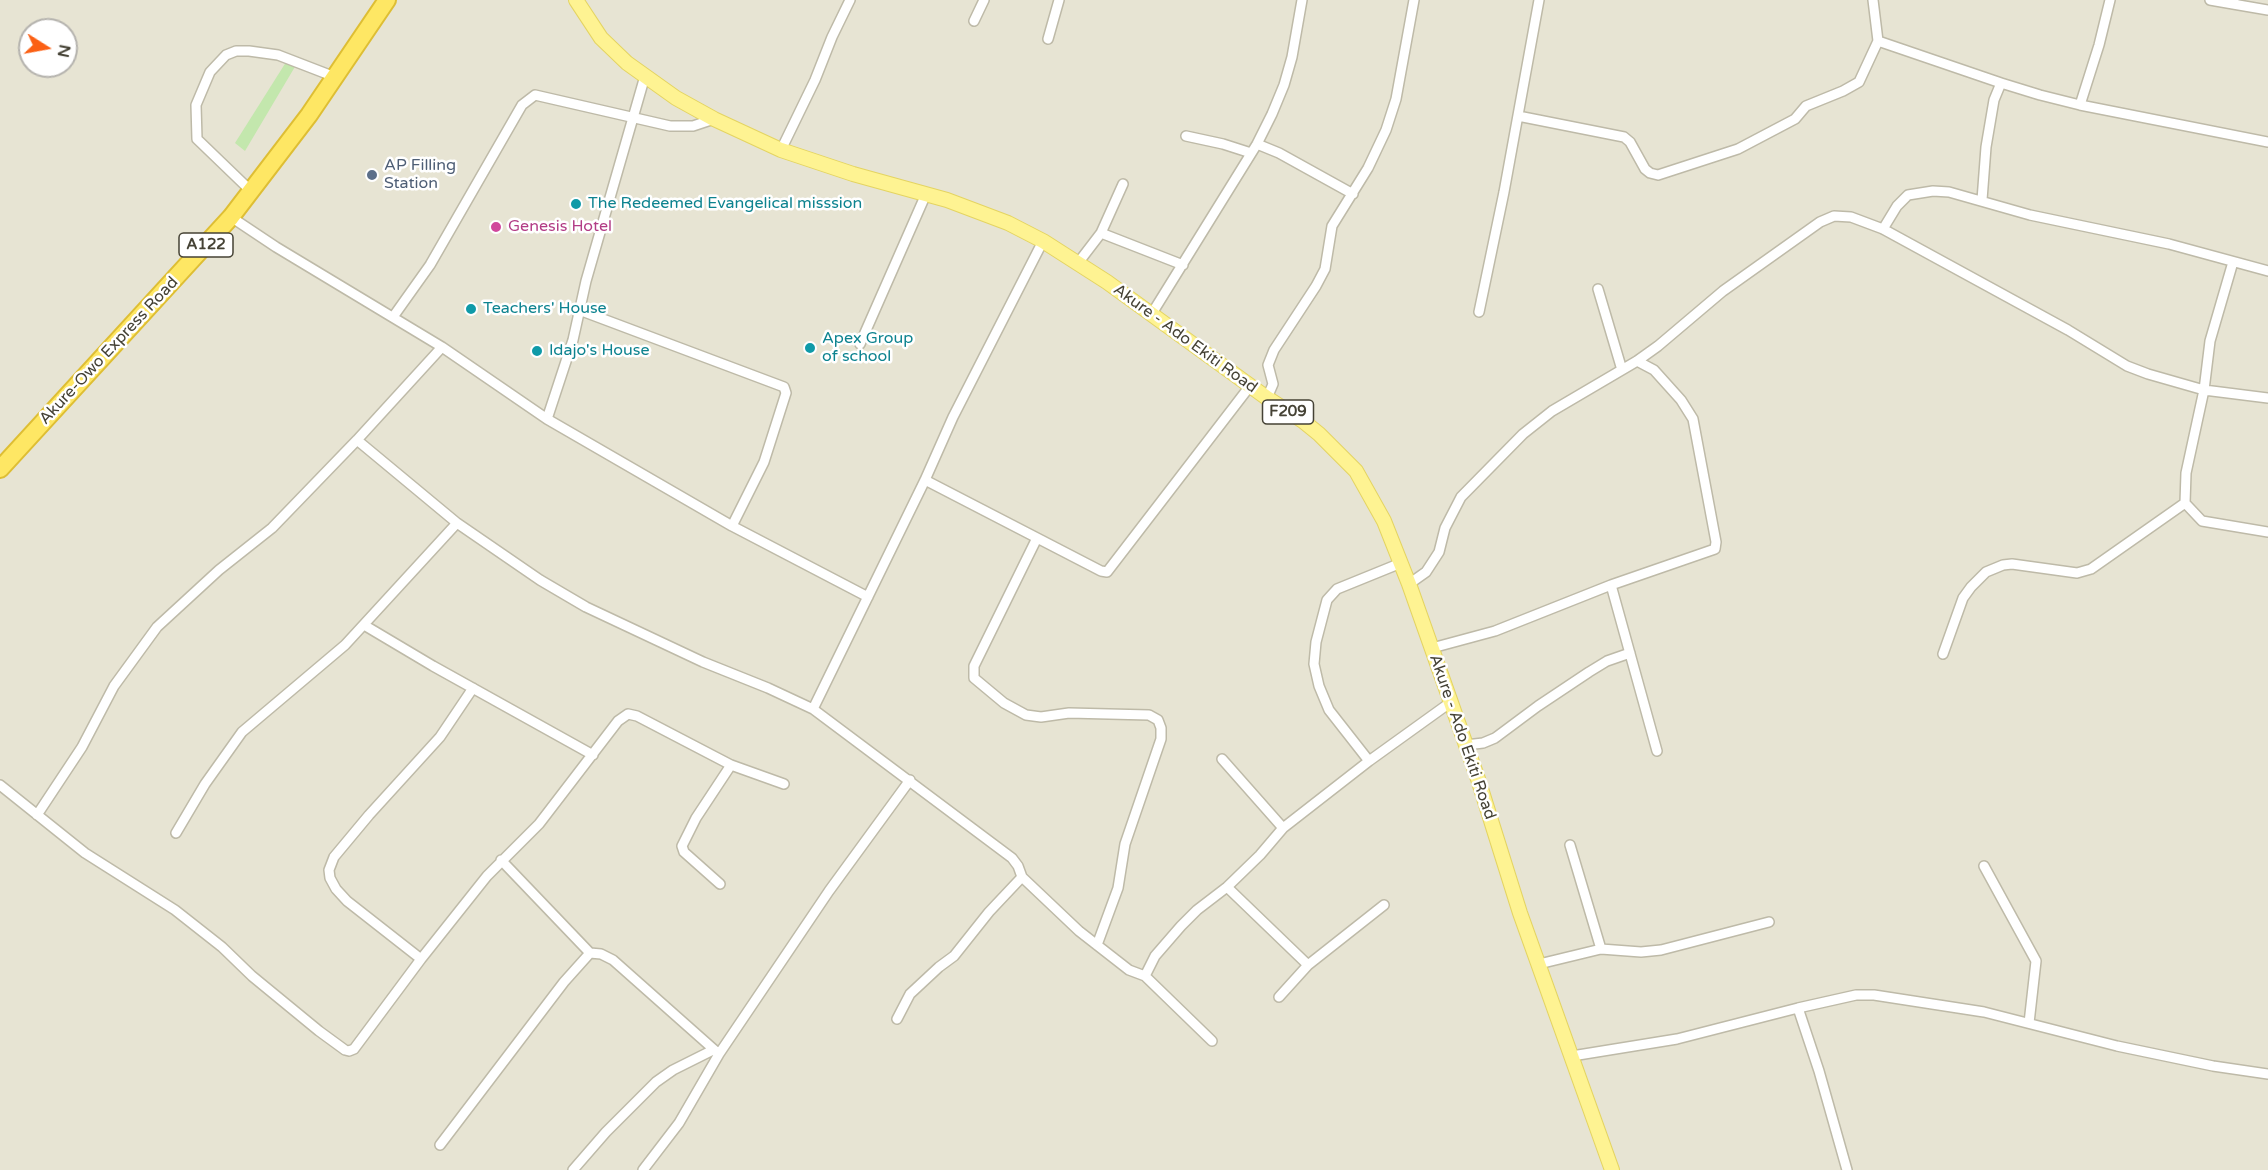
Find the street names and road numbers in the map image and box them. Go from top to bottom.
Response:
road number: A122 [179,233,233,257]
street label: Akure-Owo Express Road [36,273,182,429]
street label: Akure - Ado Ekiti Road [1109,280,1261,398]
road number: F209 [1262,400,1314,424]
street label: Akure - Ado Ekiti Road [1425,652,1499,822]

